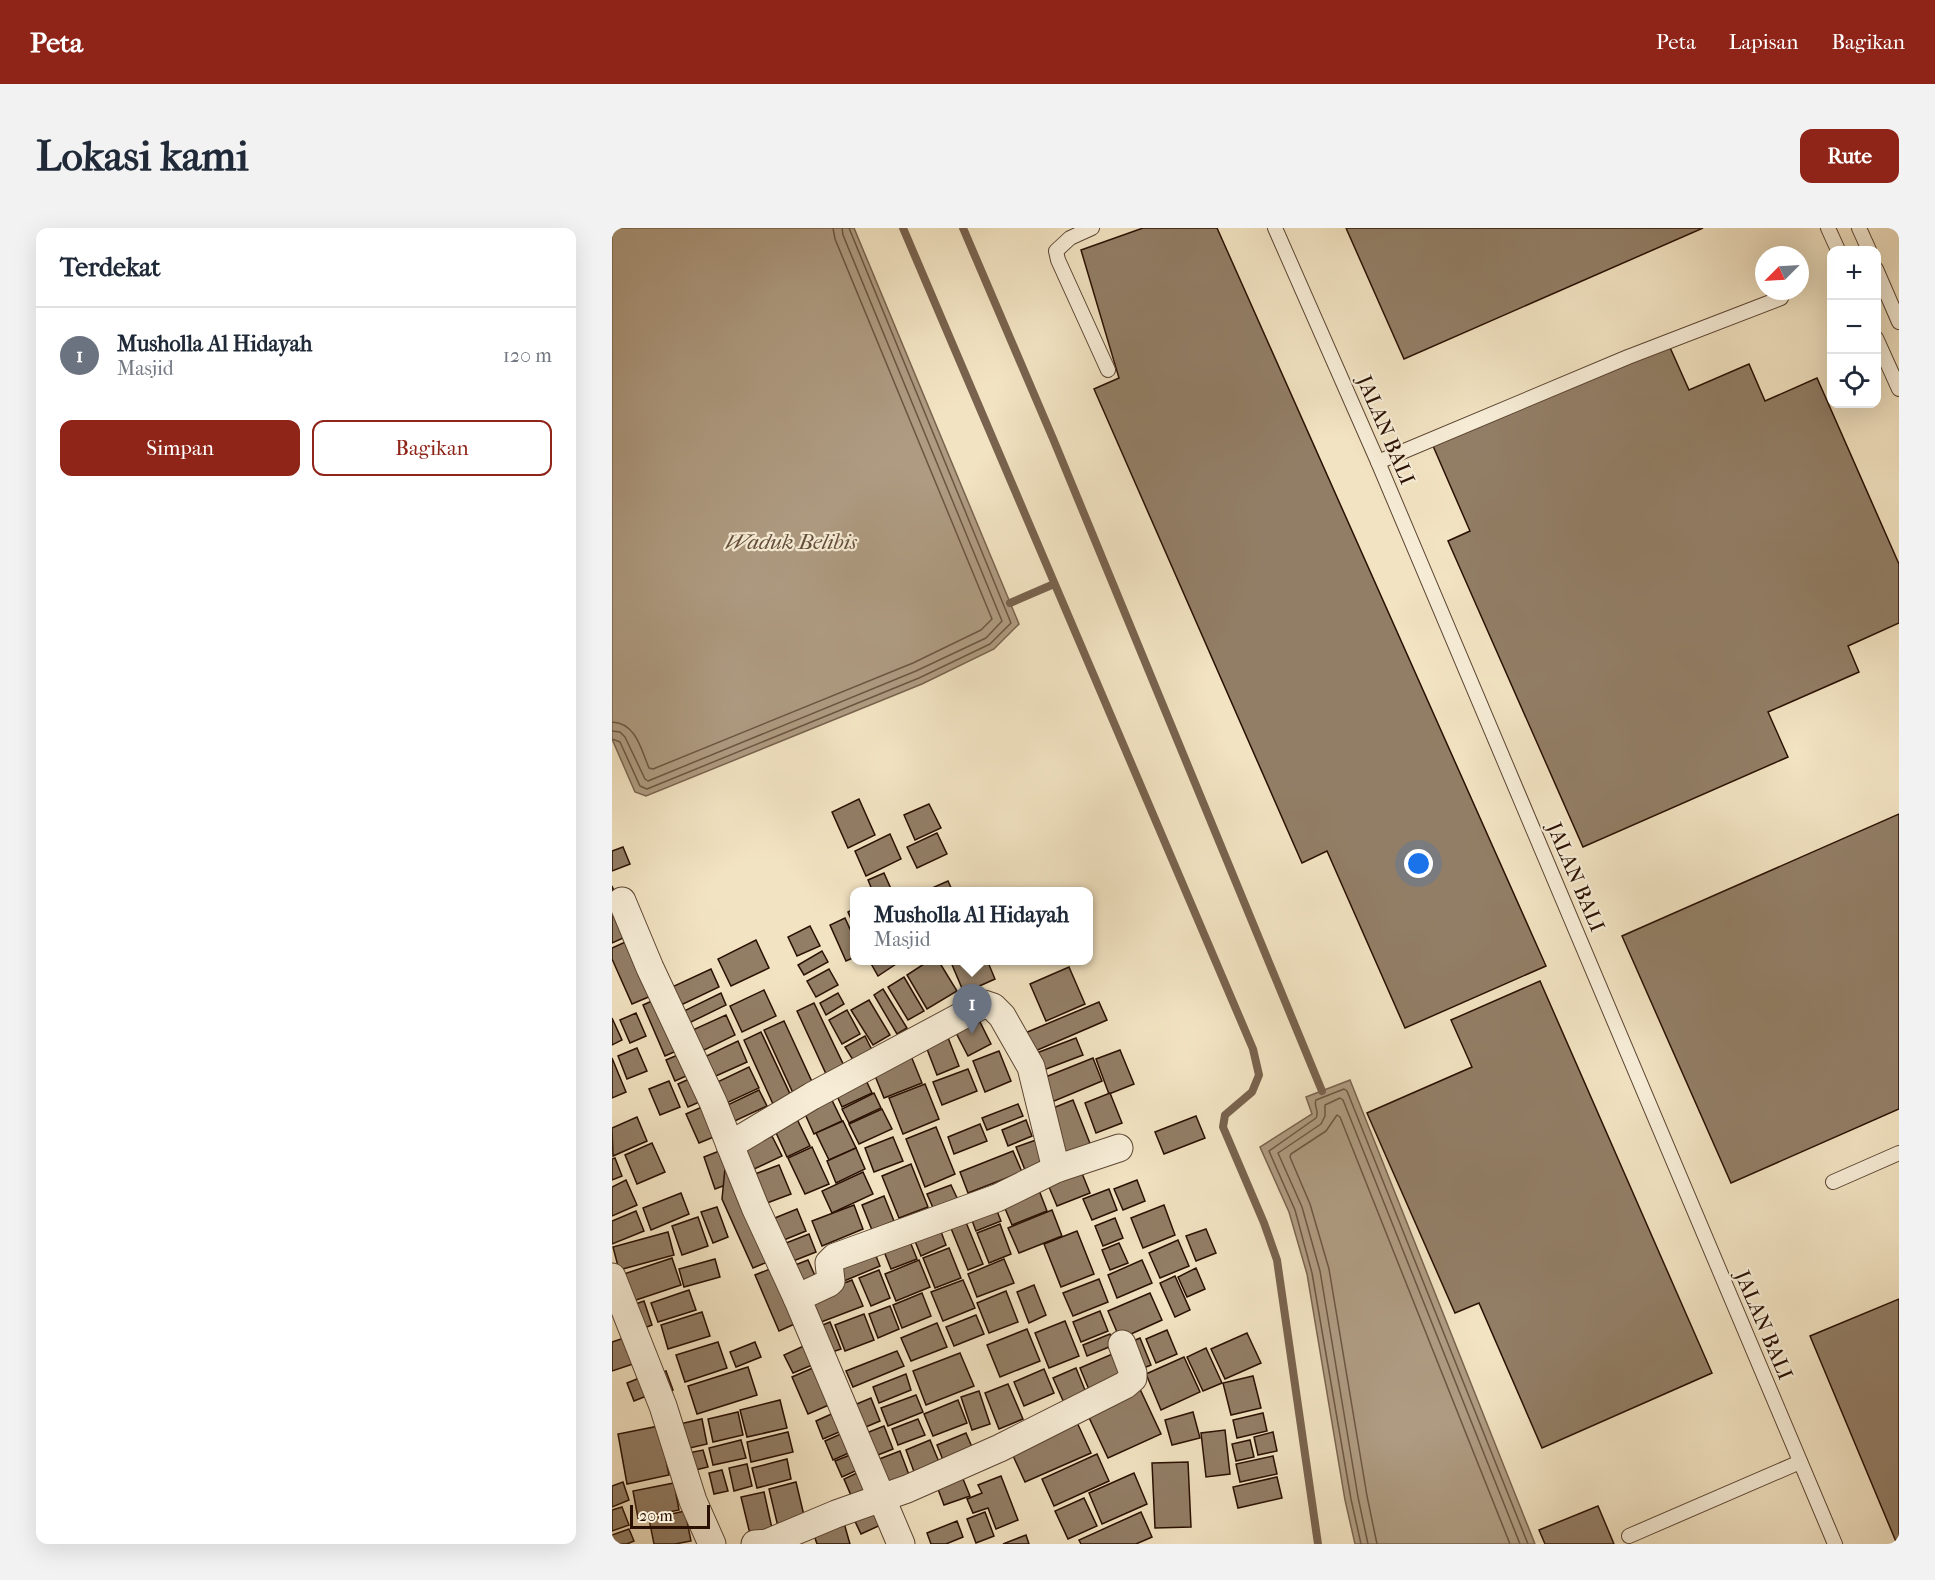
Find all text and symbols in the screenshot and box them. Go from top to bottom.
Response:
text: Peta [30,26,83,59]
text: Peta [1656,30,1696,54]
text: Lapisan [1729,30,1798,54]
text: Bagikan [1831,30,1905,54]
button: Rute [1800,129,1899,183]
text: Lokasi kami [36,132,249,181]
north arrow [1755,246,1809,300]
map controls [1827,246,1881,408]
button: + [1827,246,1881,300]
text: Terdekat [60,252,161,283]
button: − [1827,300,1881,354]
text: Musholla Al Hidayah [117,331,312,357]
text: 1 [76,344,83,367]
text: 120 m [503,344,552,367]
button: locate [1827,354,1881,408]
text: Masjid [117,357,174,380]
street label: JALAN BALI [1351,370,1420,488]
button: Simpan [60,420,300,476]
button: Bagikan [312,420,552,476]
water label: Waduk Belibis [725,529,858,555]
street label: JALAN BALI [1541,817,1610,935]
your location [1404,849,1433,878]
popup [850,887,1093,965]
text: Musholla Al Hidayah [874,902,1069,928]
text: Masjid [874,928,931,951]
pin: 1 [952,984,992,1034]
street label: JALAN BALI [1729,1265,1798,1383]
scale bar [630,1502,710,1530]
text: 20 m [639,1506,673,1525]

